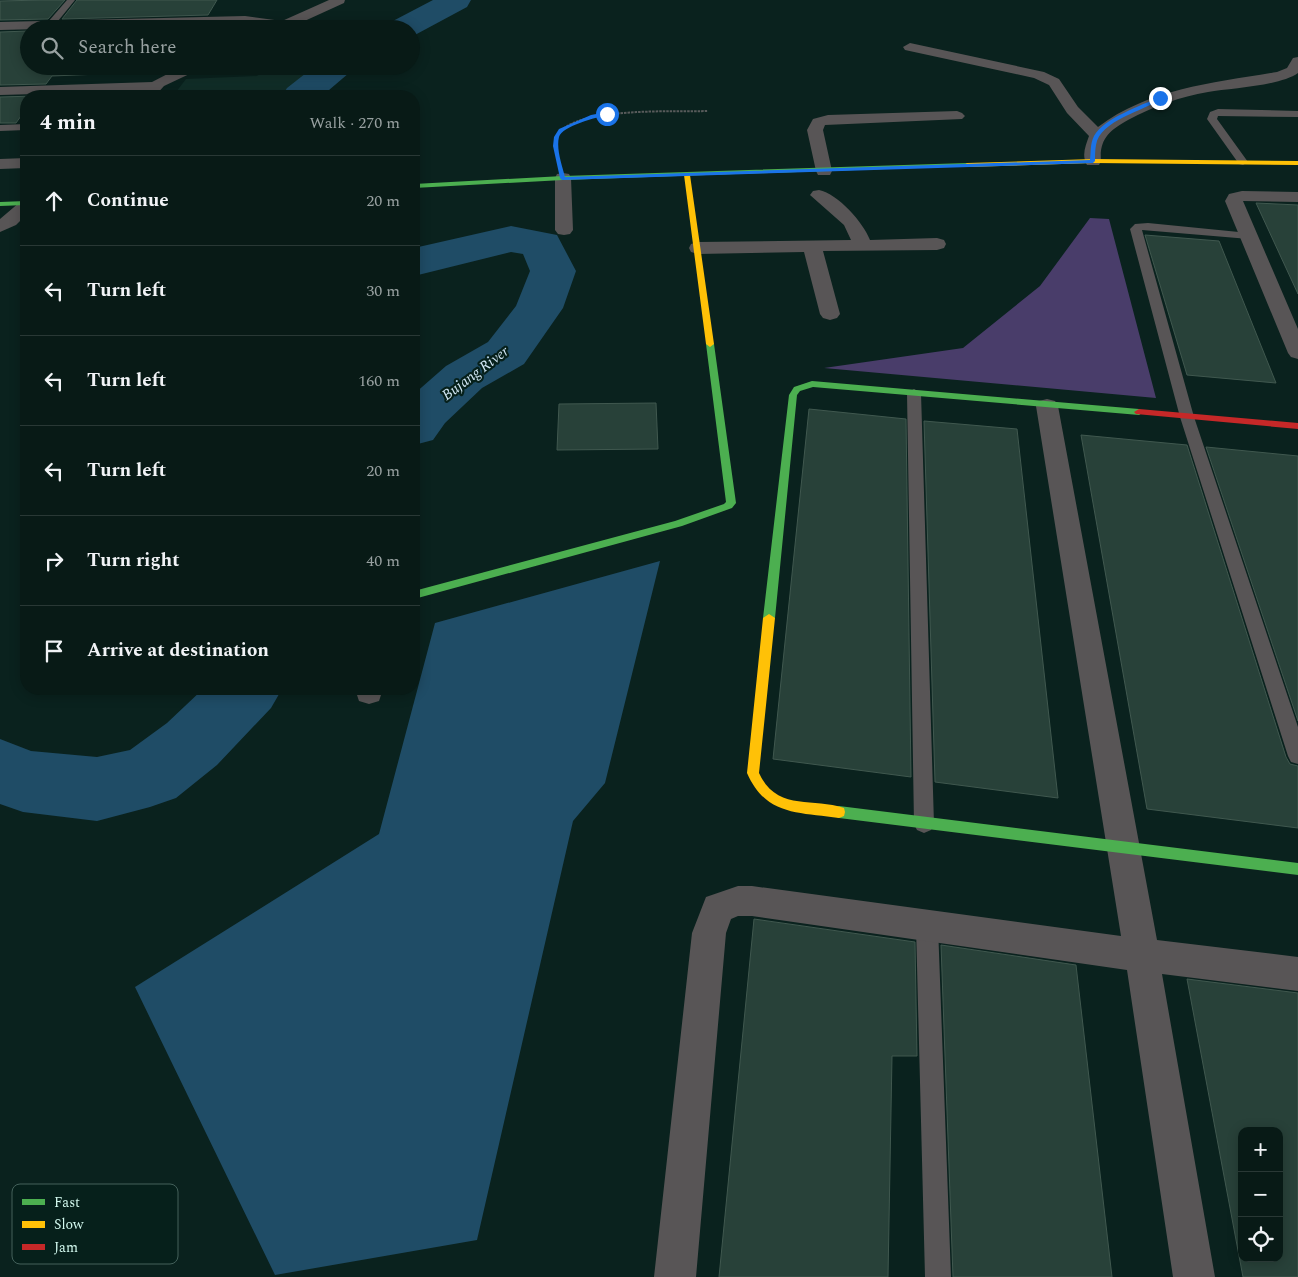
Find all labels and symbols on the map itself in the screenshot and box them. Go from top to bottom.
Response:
route end [1149,87,1172,110]
route start [596,103,619,126]
water label: Bujang River [437,340,514,406]
legend [12,1184,178,1264]
text: Fast [54,1192,80,1213]
text: Slow [54,1214,84,1235]
text: Jam [54,1237,78,1258]

